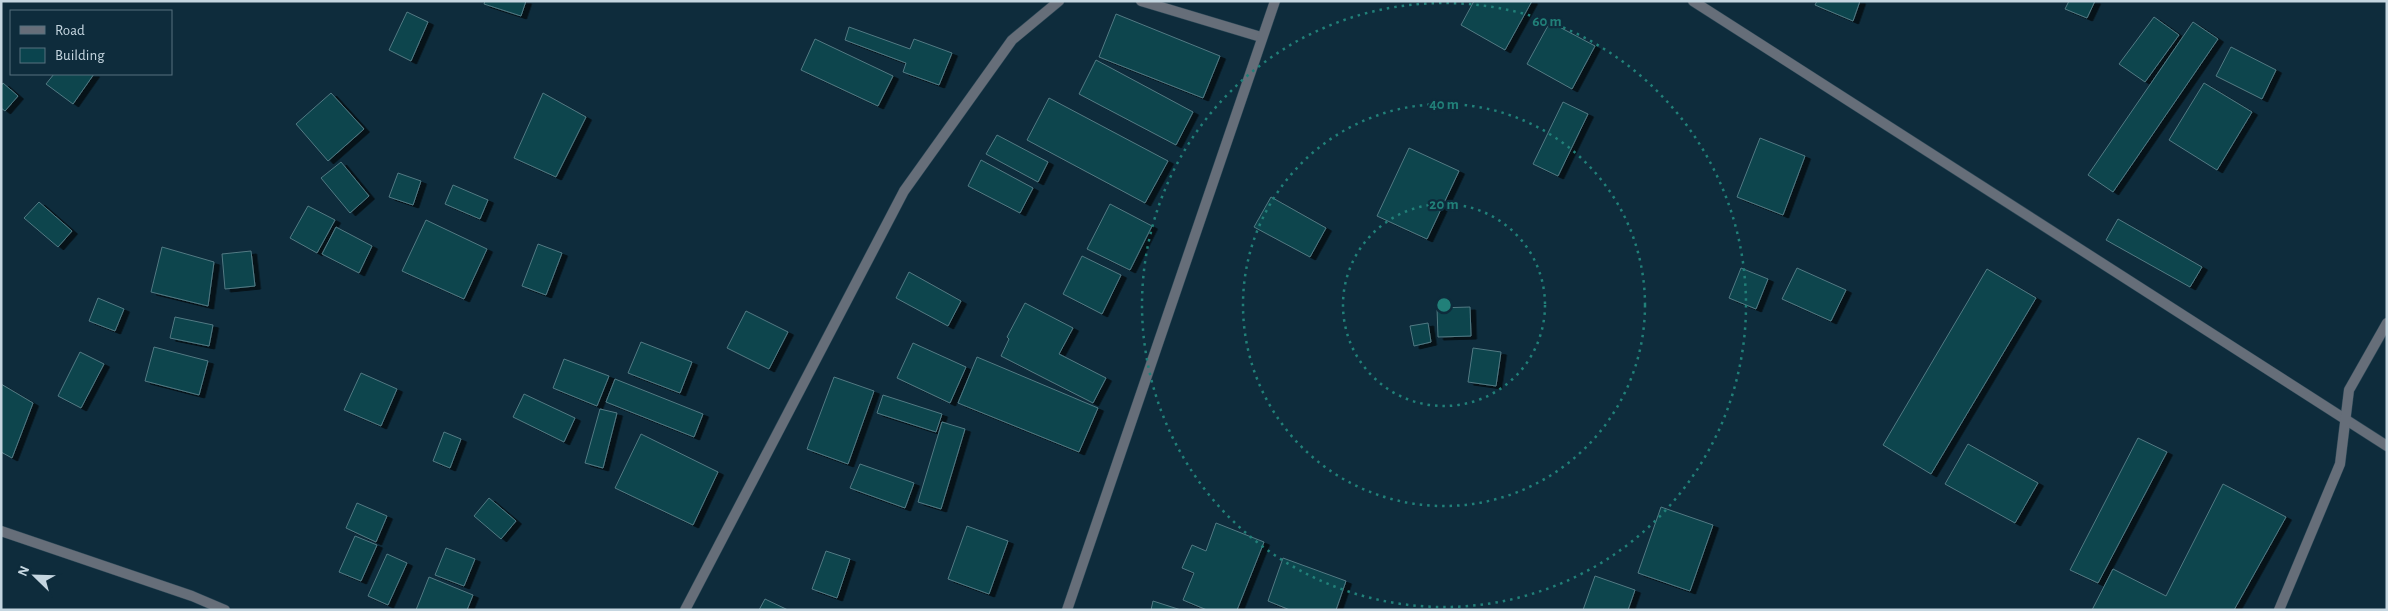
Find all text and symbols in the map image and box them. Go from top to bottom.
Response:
legend [10,10,172,75]
text: 60 m [1532,14,1562,29]
text: Road [55,23,85,38]
text: Building [55,48,105,63]
text: 40 m [1429,97,1459,112]
text: 20 m [1429,197,1459,212]
centre of rings [1435,296,1453,314]
north arrow [10,551,60,601]
text: N [16,564,32,579]

